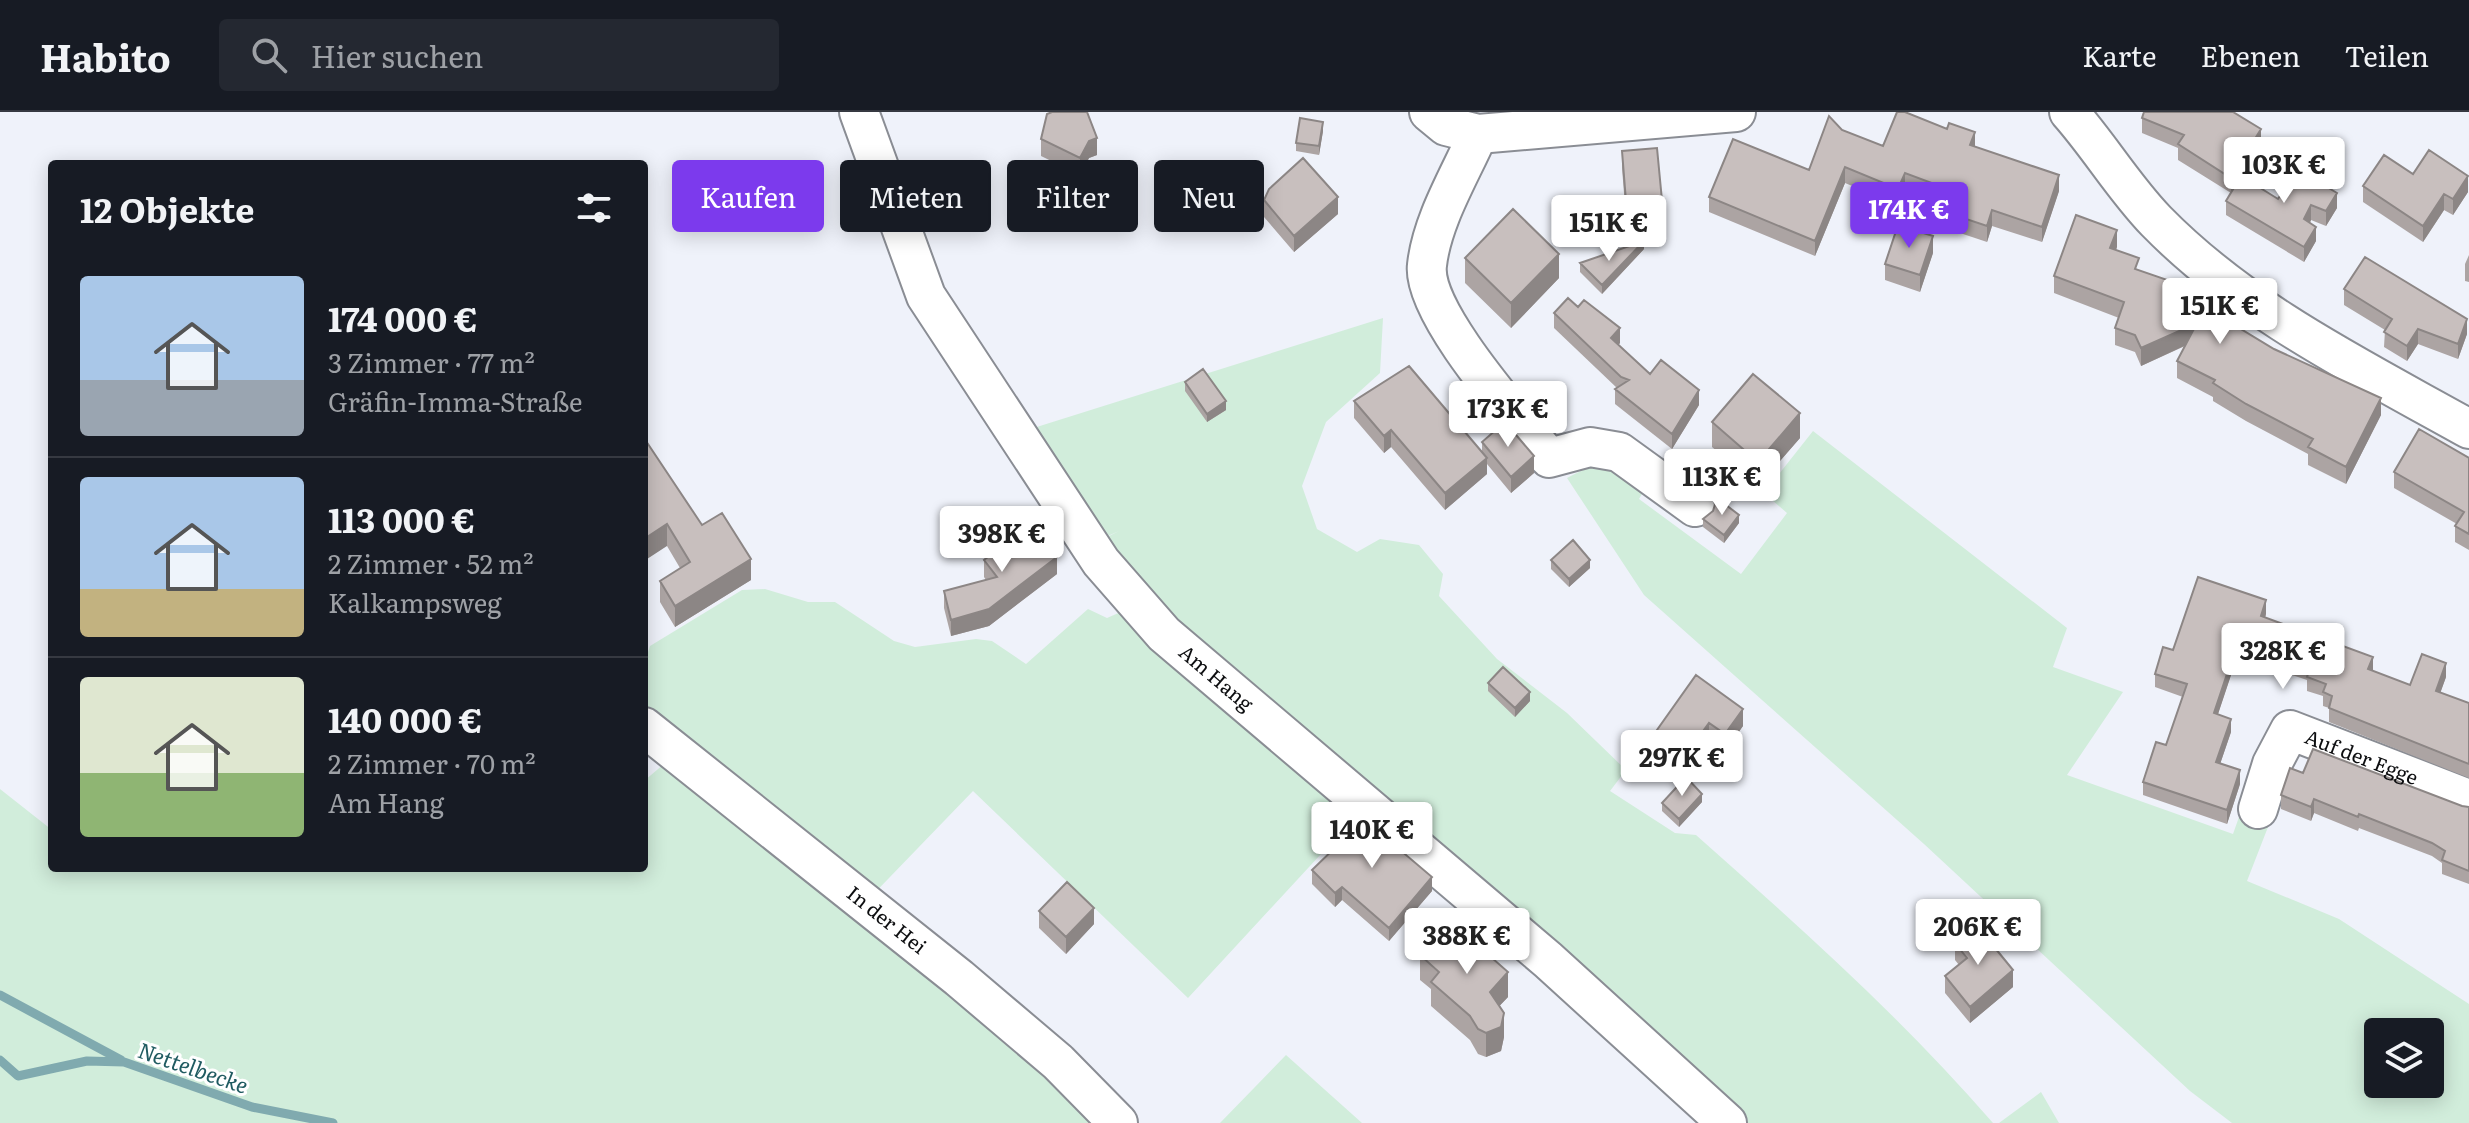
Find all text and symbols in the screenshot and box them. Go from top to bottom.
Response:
search box [219,19,779,91]
text: Habito [40,27,171,84]
icon: search [247,33,291,77]
text: Hier suchen [311,33,483,77]
text: Karte [2082,34,2157,76]
text: Ebenen [2201,34,2301,76]
text: Teilen [2345,34,2429,76]
pin: 103K € [2219,137,2349,205]
text: 103K € [2242,143,2326,182]
chip: Kaufen [672,160,824,232]
chip: Mieten [840,160,991,232]
chip: Filter [1007,160,1138,232]
chip: Neu [1154,160,1264,232]
pin: 174K € [1844,182,1974,250]
text: 12 Objekte [80,183,254,233]
icon: filters [572,186,616,230]
text: 174K € [1868,188,1950,227]
pin: 151K € [1544,195,1674,263]
text: 151K € [1569,201,1649,240]
pin: 151K € [2155,278,2285,346]
text: 151K € [2180,284,2260,323]
text: 174 000 € [328,292,478,342]
icon: home [144,308,240,404]
text: 3 Zimmer · 77 m² [328,342,535,381]
text: Gräfin-Imma-Straße [328,381,583,420]
pin: 173K € [1443,381,1573,449]
text: 173K € [1467,387,1549,426]
pin: 113K € [1657,449,1787,517]
text: 113K € [1682,455,1762,494]
text: 113 000 € [328,493,475,543]
pin: 398K € [937,506,1067,574]
icon: home [144,509,240,605]
text: 398K € [958,512,1046,551]
text: 2 Zimmer · 52 m² [328,543,534,582]
text: Kalkampsweg [328,582,502,621]
pin: 328K € [2218,623,2348,691]
text: 328K € [2239,629,2327,668]
street label: Am Hang [1173,636,1262,717]
text: 140 000 € [328,693,482,743]
icon: home [144,709,240,805]
street label: Auf der Egge [2301,720,2423,791]
pin: 297K € [1617,730,1747,798]
text: 297K € [1639,736,1725,775]
text: 2 Zimmer · 70 m² [328,743,536,782]
text: Am Hang [328,782,444,821]
pin: 140K € [1307,802,1437,870]
text: 140K € [1329,808,1415,847]
street label: In der Hei [841,877,934,960]
pin: 206K € [1913,899,2043,967]
text: 206K € [1934,905,2022,944]
pin: 388K € [1402,908,1532,976]
text: 388K € [1423,914,1511,953]
map controls [2364,1018,2444,1098]
button: layers [2364,1018,2444,1098]
water label: Nettelbecke [134,1032,253,1101]

